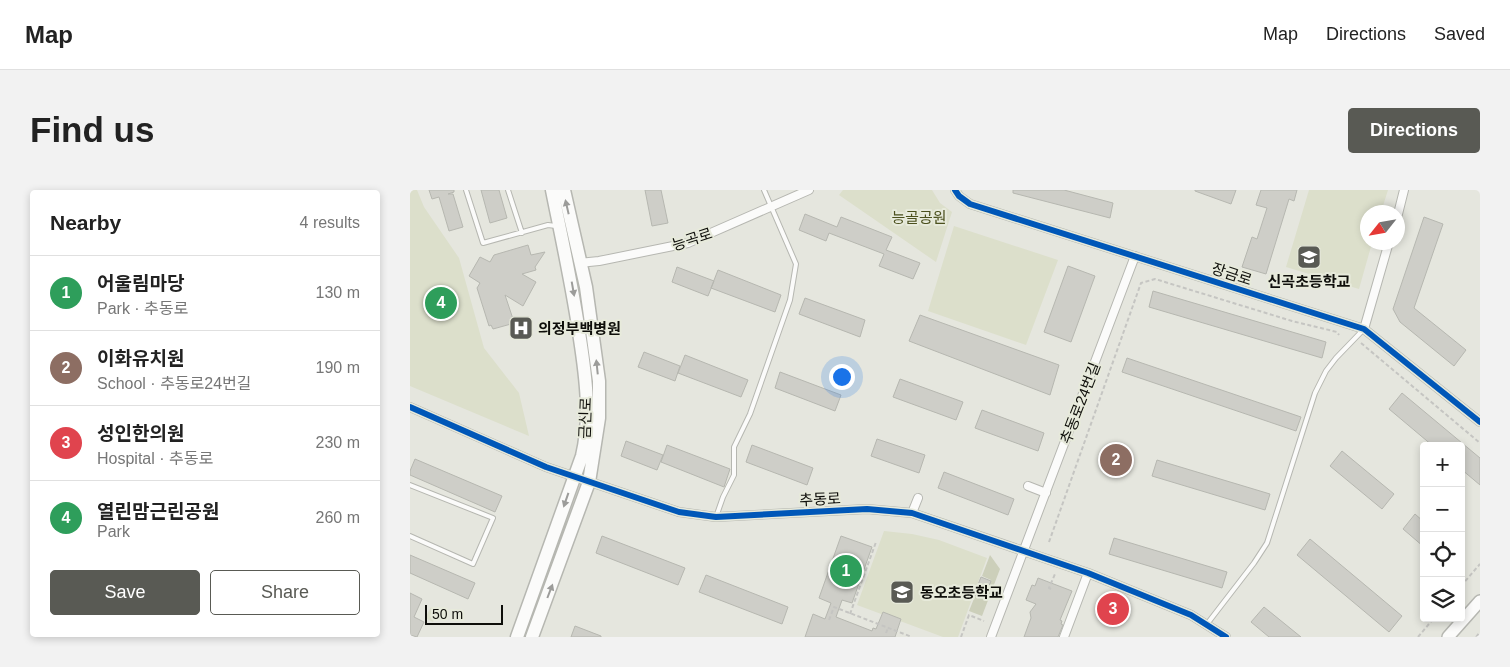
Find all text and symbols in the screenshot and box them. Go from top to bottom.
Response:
text: Map [25,21,73,48]
text: Map [1263,24,1298,44]
text: Directions [1326,24,1406,44]
text: Saved [1434,24,1485,44]
button: Directions [1348,108,1480,153]
text: Find us [30,110,154,149]
one-way arrow [563,200,571,215]
north arrow [1360,205,1405,250]
park label: 능골공원 [891,209,947,226]
text: Nearby [50,211,121,234]
text: 4 results [300,214,360,231]
street label: 능곡로 [670,225,714,253]
school or university icon: 신곡초등학교 [1296,244,1322,270]
street label: 장금로 [1210,260,1254,288]
text: 어울림마당 [97,273,184,294]
place label: 신곡초등학교 [1268,273,1351,290]
one-way arrow [569,281,577,297]
text: 1 [62,284,70,301]
text: 130 m [316,284,360,301]
pin: 4 [425,284,457,322]
text: Park · 추동로 [97,300,188,317]
hospital icon: 의정부백병원 [508,315,534,341]
place label: 의정부백병원 [538,320,621,337]
text: 이화유치원 [97,348,184,369]
one-way arrow [593,358,601,374]
text: 2 [62,359,70,376]
text: 190 m [316,359,360,376]
street label: 추동로24번길 [1057,360,1103,446]
your location [829,364,855,390]
text: School · 추동로24번길 [97,375,252,392]
street label: 금신로 [576,397,594,439]
text: 성인한의원 [97,423,184,444]
text: 3 [62,434,70,451]
text: 230 m [316,434,360,451]
pin: 2 [1100,441,1132,479]
map controls [1420,442,1465,622]
button: + [1420,442,1465,487]
text: Hospital · 추동로 [97,450,213,467]
button: − [1420,487,1465,532]
street label: 추동로 [799,489,841,509]
one-way arrow [562,492,569,507]
text: 열린맘근린공원 [97,501,219,522]
text: 4 [62,509,70,526]
text: 260 m [316,509,360,526]
text: Park [97,523,130,540]
button: locate [1420,532,1465,577]
pin: 1 [830,552,862,590]
button: Save [50,570,200,615]
button: Share [210,570,360,615]
button: layers [1420,577,1465,622]
school or university icon: 동오초등학교 [889,579,915,605]
one-way arrow [547,584,554,599]
place label: 동오초등학교 [920,584,1003,601]
pin: 3 [1097,590,1129,628]
scale bar [425,602,502,625]
text: 50 m [432,606,463,622]

